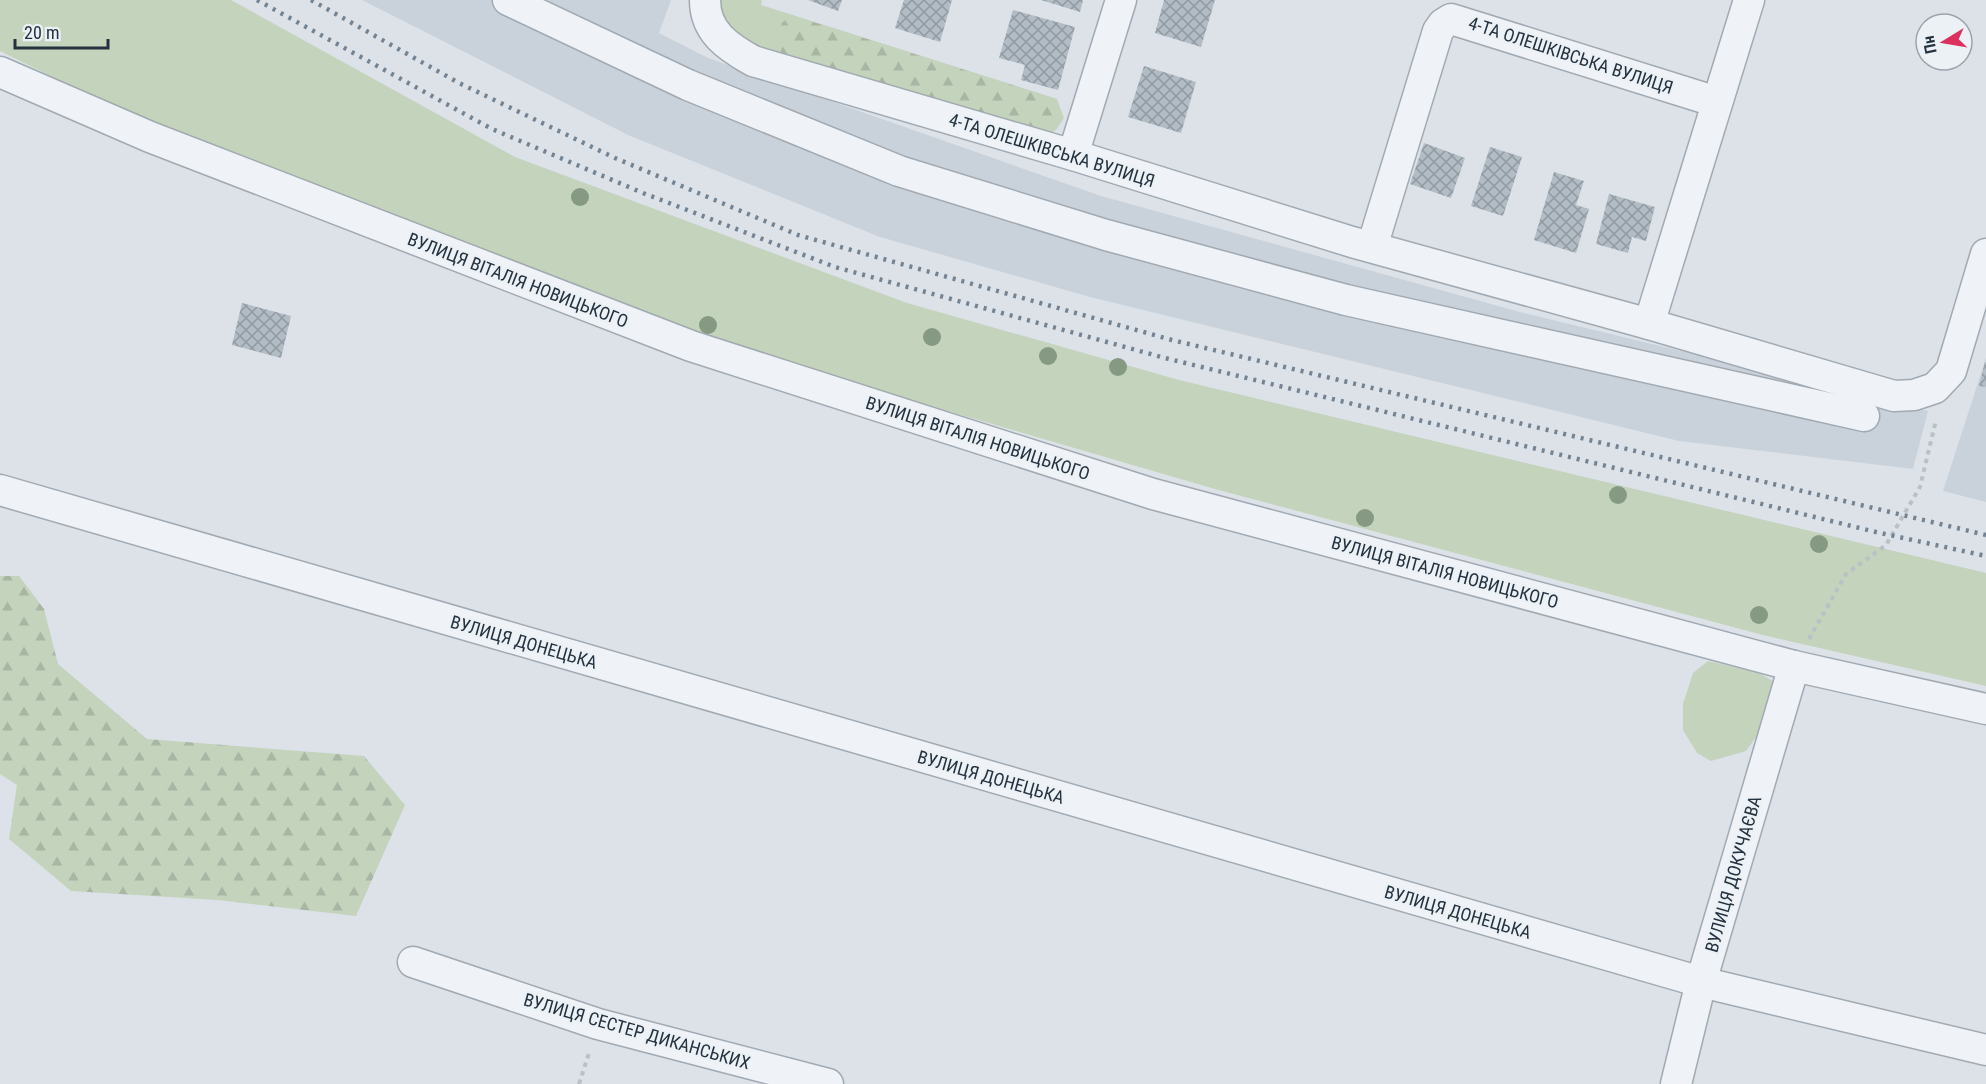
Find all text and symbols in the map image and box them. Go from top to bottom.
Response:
scale bar [15,12,108,50]
street label: 4-ТА ОЛЕШКІВСЬКА ВУЛИЦЯ [1466,12,1676,98]
north arrow [1914,12,1974,72]
text: 20 m [24,22,59,43]
text: Пн [1919,34,1941,55]
street label: 4-ТА ОЛЕШКІВСЬКА ВУЛИЦЯ [947,109,1157,191]
street label: ВУЛИЦЯ ВІТАЛІЯ НОВИЦЬКОГО [405,228,631,332]
street label: ВУЛИЦЯ ВІТАЛІЯ НОВИЦЬКОГО [863,392,1093,484]
street label: ВУЛИЦЯ ВІТАЛІЯ НОВИЦЬКОГО [1329,532,1561,612]
street label: ВУЛИЦЯ ДОНЕЦЬКА [448,611,600,673]
street label: ВУЛИЦЯ ДОНЕЦЬКА [915,746,1067,808]
street label: ВУЛИЦЯ ДОКУЧАЄВА [1701,793,1766,955]
street label: ВУЛИЦЯ ДОНЕЦЬКА [1382,881,1534,943]
street label: ВУЛИЦЯ СЕСТЕР ДИКАНСЬКИХ [521,989,753,1073]

